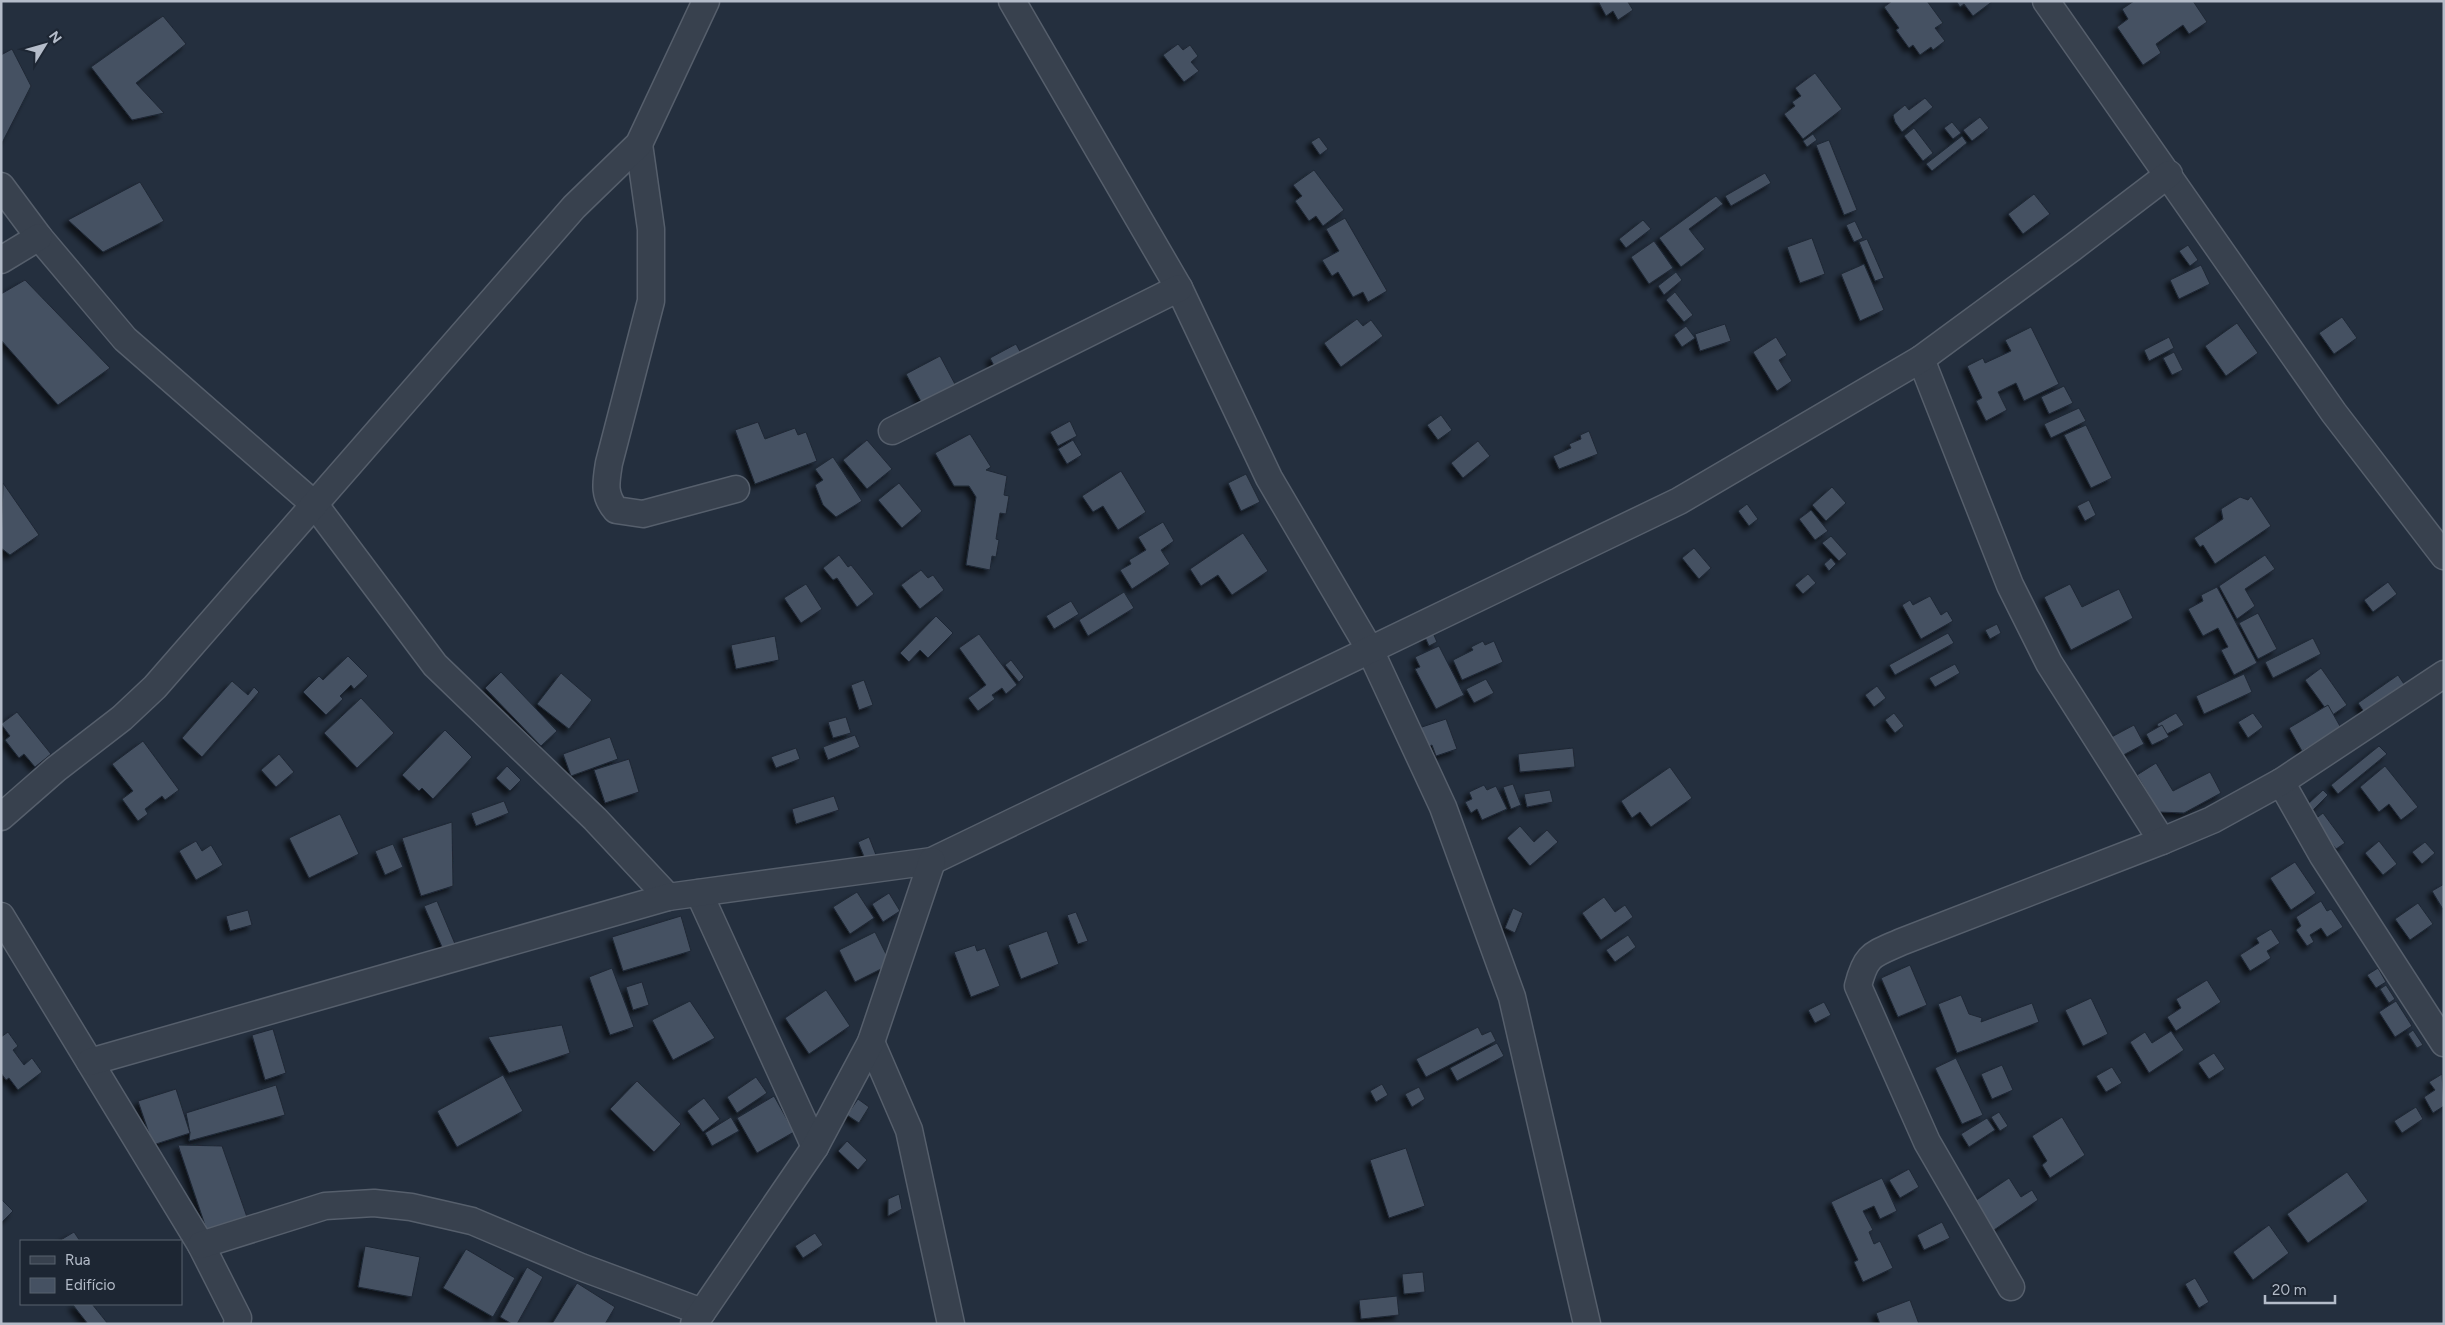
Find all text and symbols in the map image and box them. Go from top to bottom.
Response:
north arrow [20,20,70,70]
text: N [45,28,65,47]
legend [20,1240,182,1305]
text: Rua [65,1251,90,1269]
scale bar [2265,1272,2335,1304]
text: Edifício [65,1276,116,1294]
text: 20 m [2272,1281,2306,1299]

